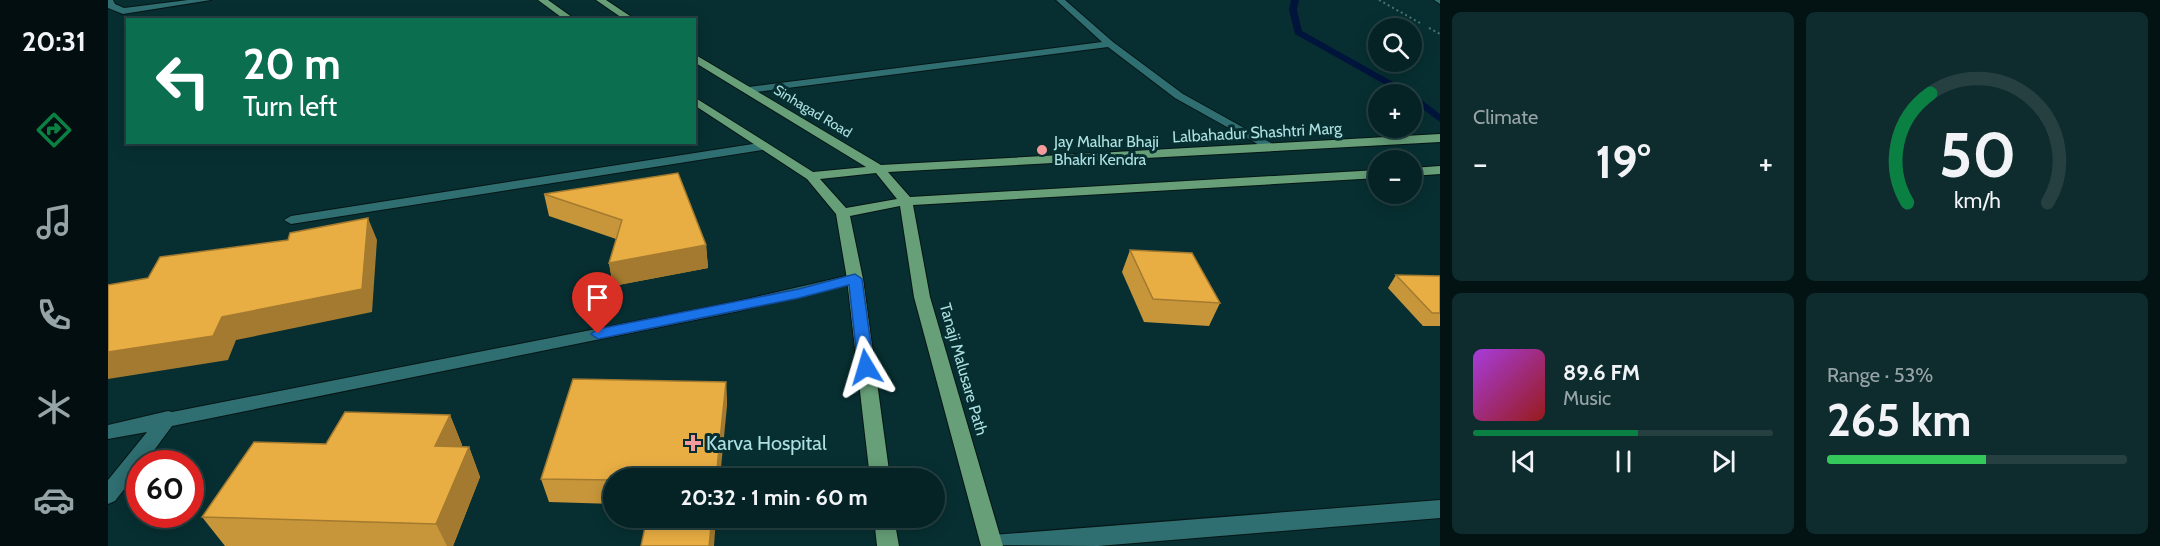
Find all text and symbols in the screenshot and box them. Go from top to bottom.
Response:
map controls [1368,18,1422,204]
button: search [1368,18,1422,72]
text: 20:31 [22,25,86,58]
text: 20 m [243,38,341,90]
icon: left [144,42,222,120]
street label: Sinhagad Road [771,81,855,141]
button: + [1368,84,1422,138]
text: Turn left [243,90,337,123]
text: Climate [1473,105,1538,129]
icon: directions [33,109,75,151]
text: 50 [1938,117,2016,193]
street label: Lalbahadur Shashtri Marg [1172,119,1343,146]
place label: Jay Malhar Bhaji Bhakri Kendra [1053,132,1159,169]
text: 19° [1596,135,1650,189]
marker: Jay Malhar Bhaji Bhakri Kendra [1035,143,1049,157]
text: − [1473,143,1488,183]
text: + [1758,143,1773,183]
button: − [1368,150,1422,204]
text: km/h [1954,188,2000,214]
icon: music [33,201,75,243]
pin [572,272,623,334]
icon: arrive [581,281,614,314]
icon: phone [33,294,75,336]
street label: Tanaji Malusare Path [936,301,991,437]
position arrow [834,335,898,399]
text: 89.6 FM [1563,359,1640,386]
text: Range · 53% [1827,363,1933,387]
icon: climate [33,386,75,428]
text: Music [1563,386,1611,410]
text: 265 km [1827,393,1971,447]
place label: Karva Hospital [706,431,827,455]
marker: Karva Hospital [684,434,702,452]
icon: previous [1507,445,1540,478]
icon: pause [1607,445,1640,478]
icon: next [1707,445,1740,478]
speed limit sign: 60 [126,450,204,528]
icon: car [33,479,75,521]
text: 20:32 · 1 min · 60 m [680,484,868,511]

